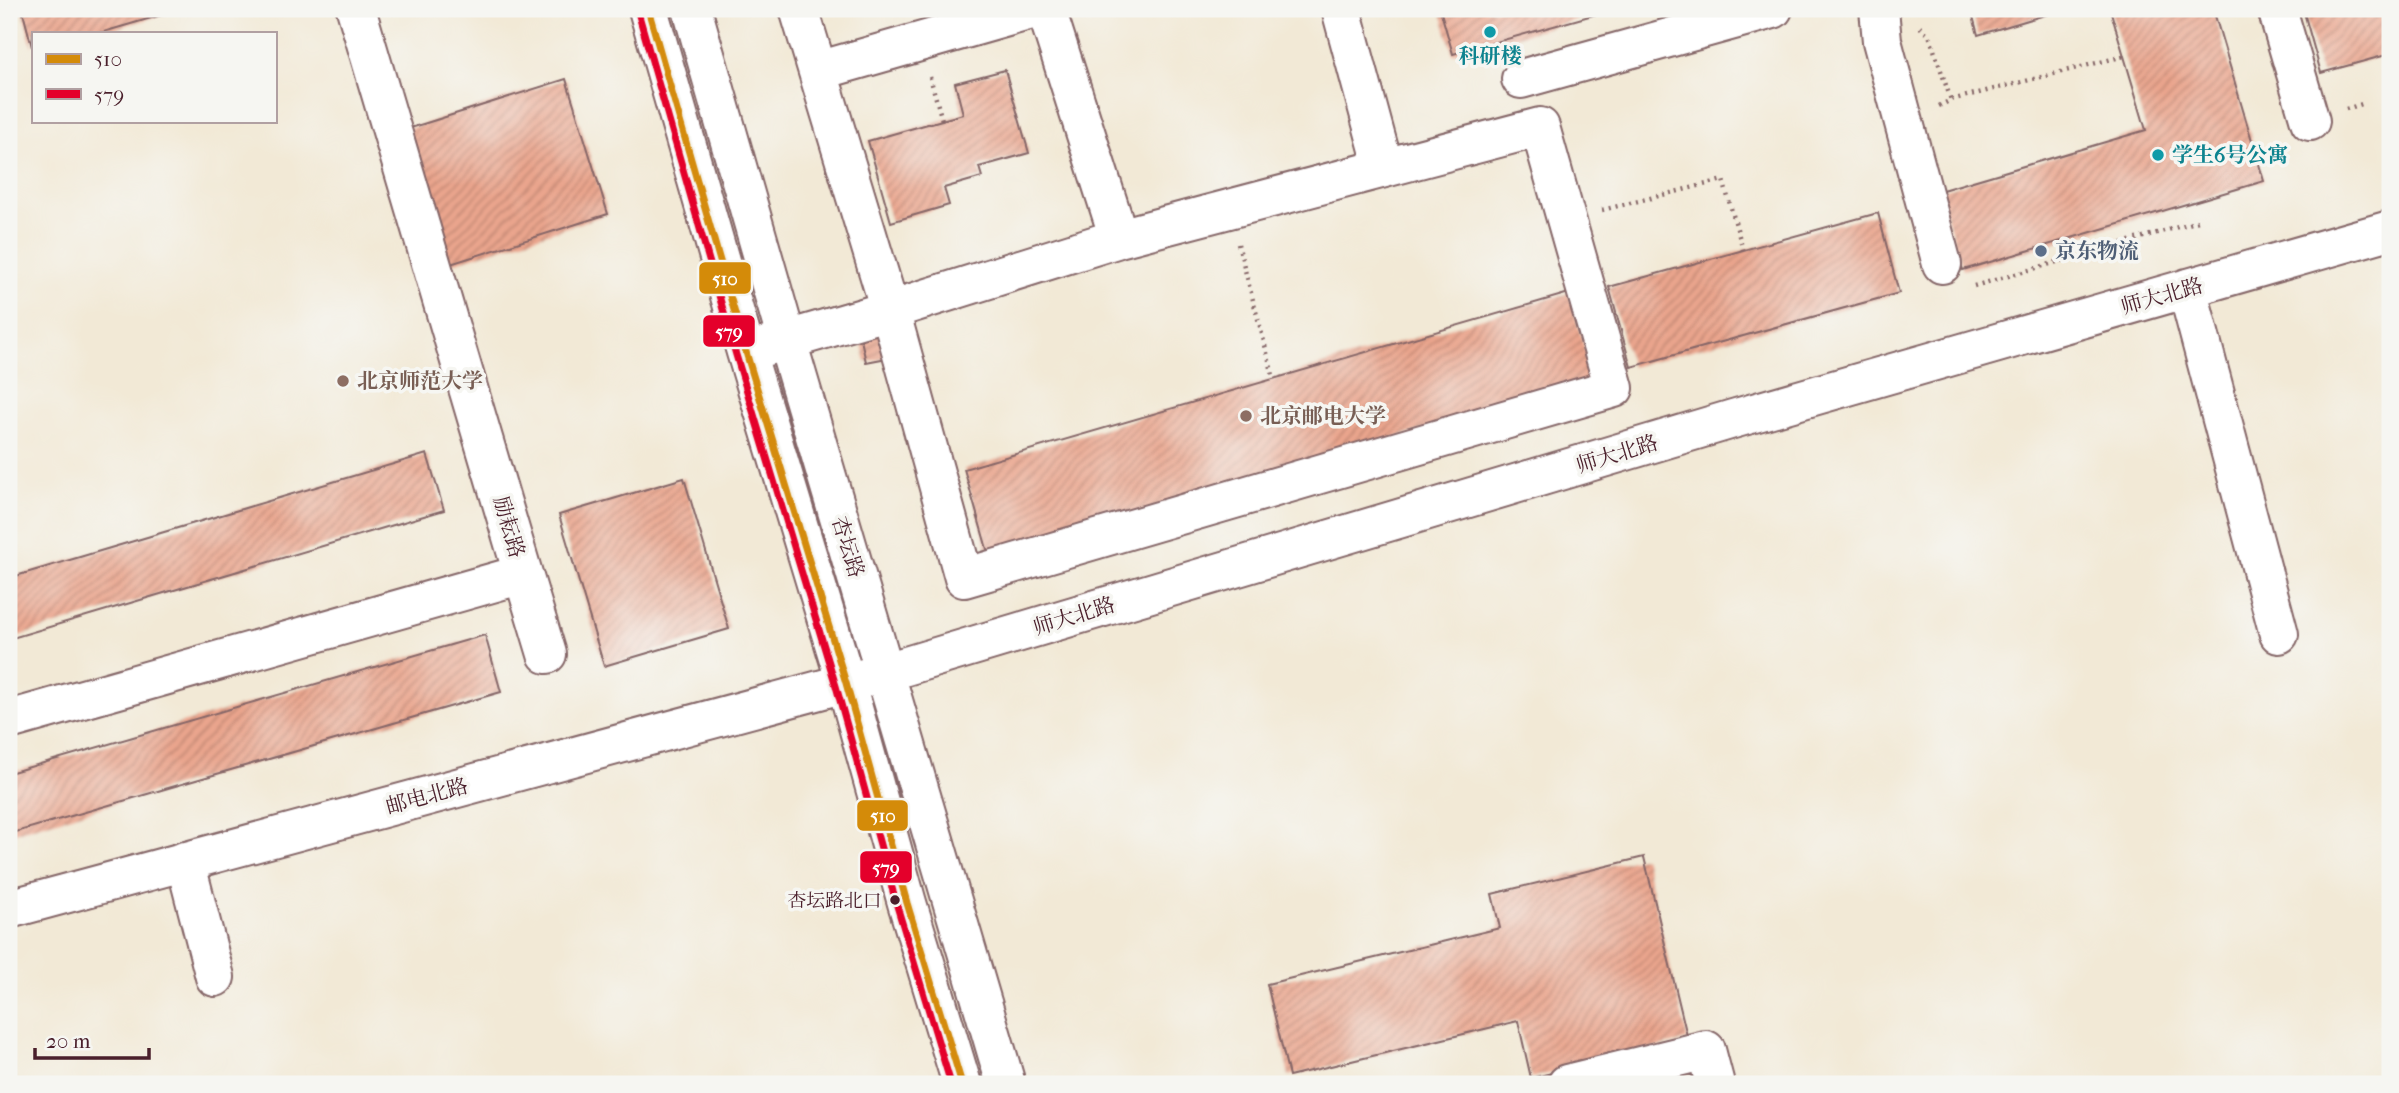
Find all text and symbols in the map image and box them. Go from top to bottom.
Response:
marker: 科研楼 [1482,24,1498,40]
legend [32,32,276,122]
place label: 科研楼 [1459,44,1522,68]
text: 510 [94,47,122,71]
text: 579 [94,83,124,107]
place label: 学生6号公寓 [2172,143,2288,167]
marker: 学生6号公寓 [2150,147,2166,163]
place label: 京东物流 [2055,239,2139,263]
marker: 京东物流 [2033,243,2049,259]
line badge: 510 [698,261,752,295]
text: 510 [712,268,738,290]
street label: 师大北路 [2118,273,2206,319]
line badge: 579 [702,314,756,348]
text: 579 [715,321,743,343]
place label: 北京师范大学 [357,369,483,393]
marker: 北京师范大学 [335,373,351,389]
place label: 北京邮电大学 [1260,404,1386,428]
marker: 北京邮电大学 [1238,408,1254,424]
street label: 师大北路 [1573,430,1661,478]
street label: 励耘路 [489,493,529,561]
street label: 杏坛路 [827,513,869,581]
street label: 师大北路 [1030,592,1118,640]
street label: 邮电北路 [383,774,471,818]
line badge: 510 [856,799,909,832]
text: 510 [870,805,896,827]
line badge: 579 [859,850,913,884]
text: 579 [872,857,900,879]
place label: 杏坛路北口 [787,890,882,912]
marker: 杏坛路北口 [888,893,902,907]
scale bar [35,1016,149,1060]
text: 20 m [46,1029,91,1053]

